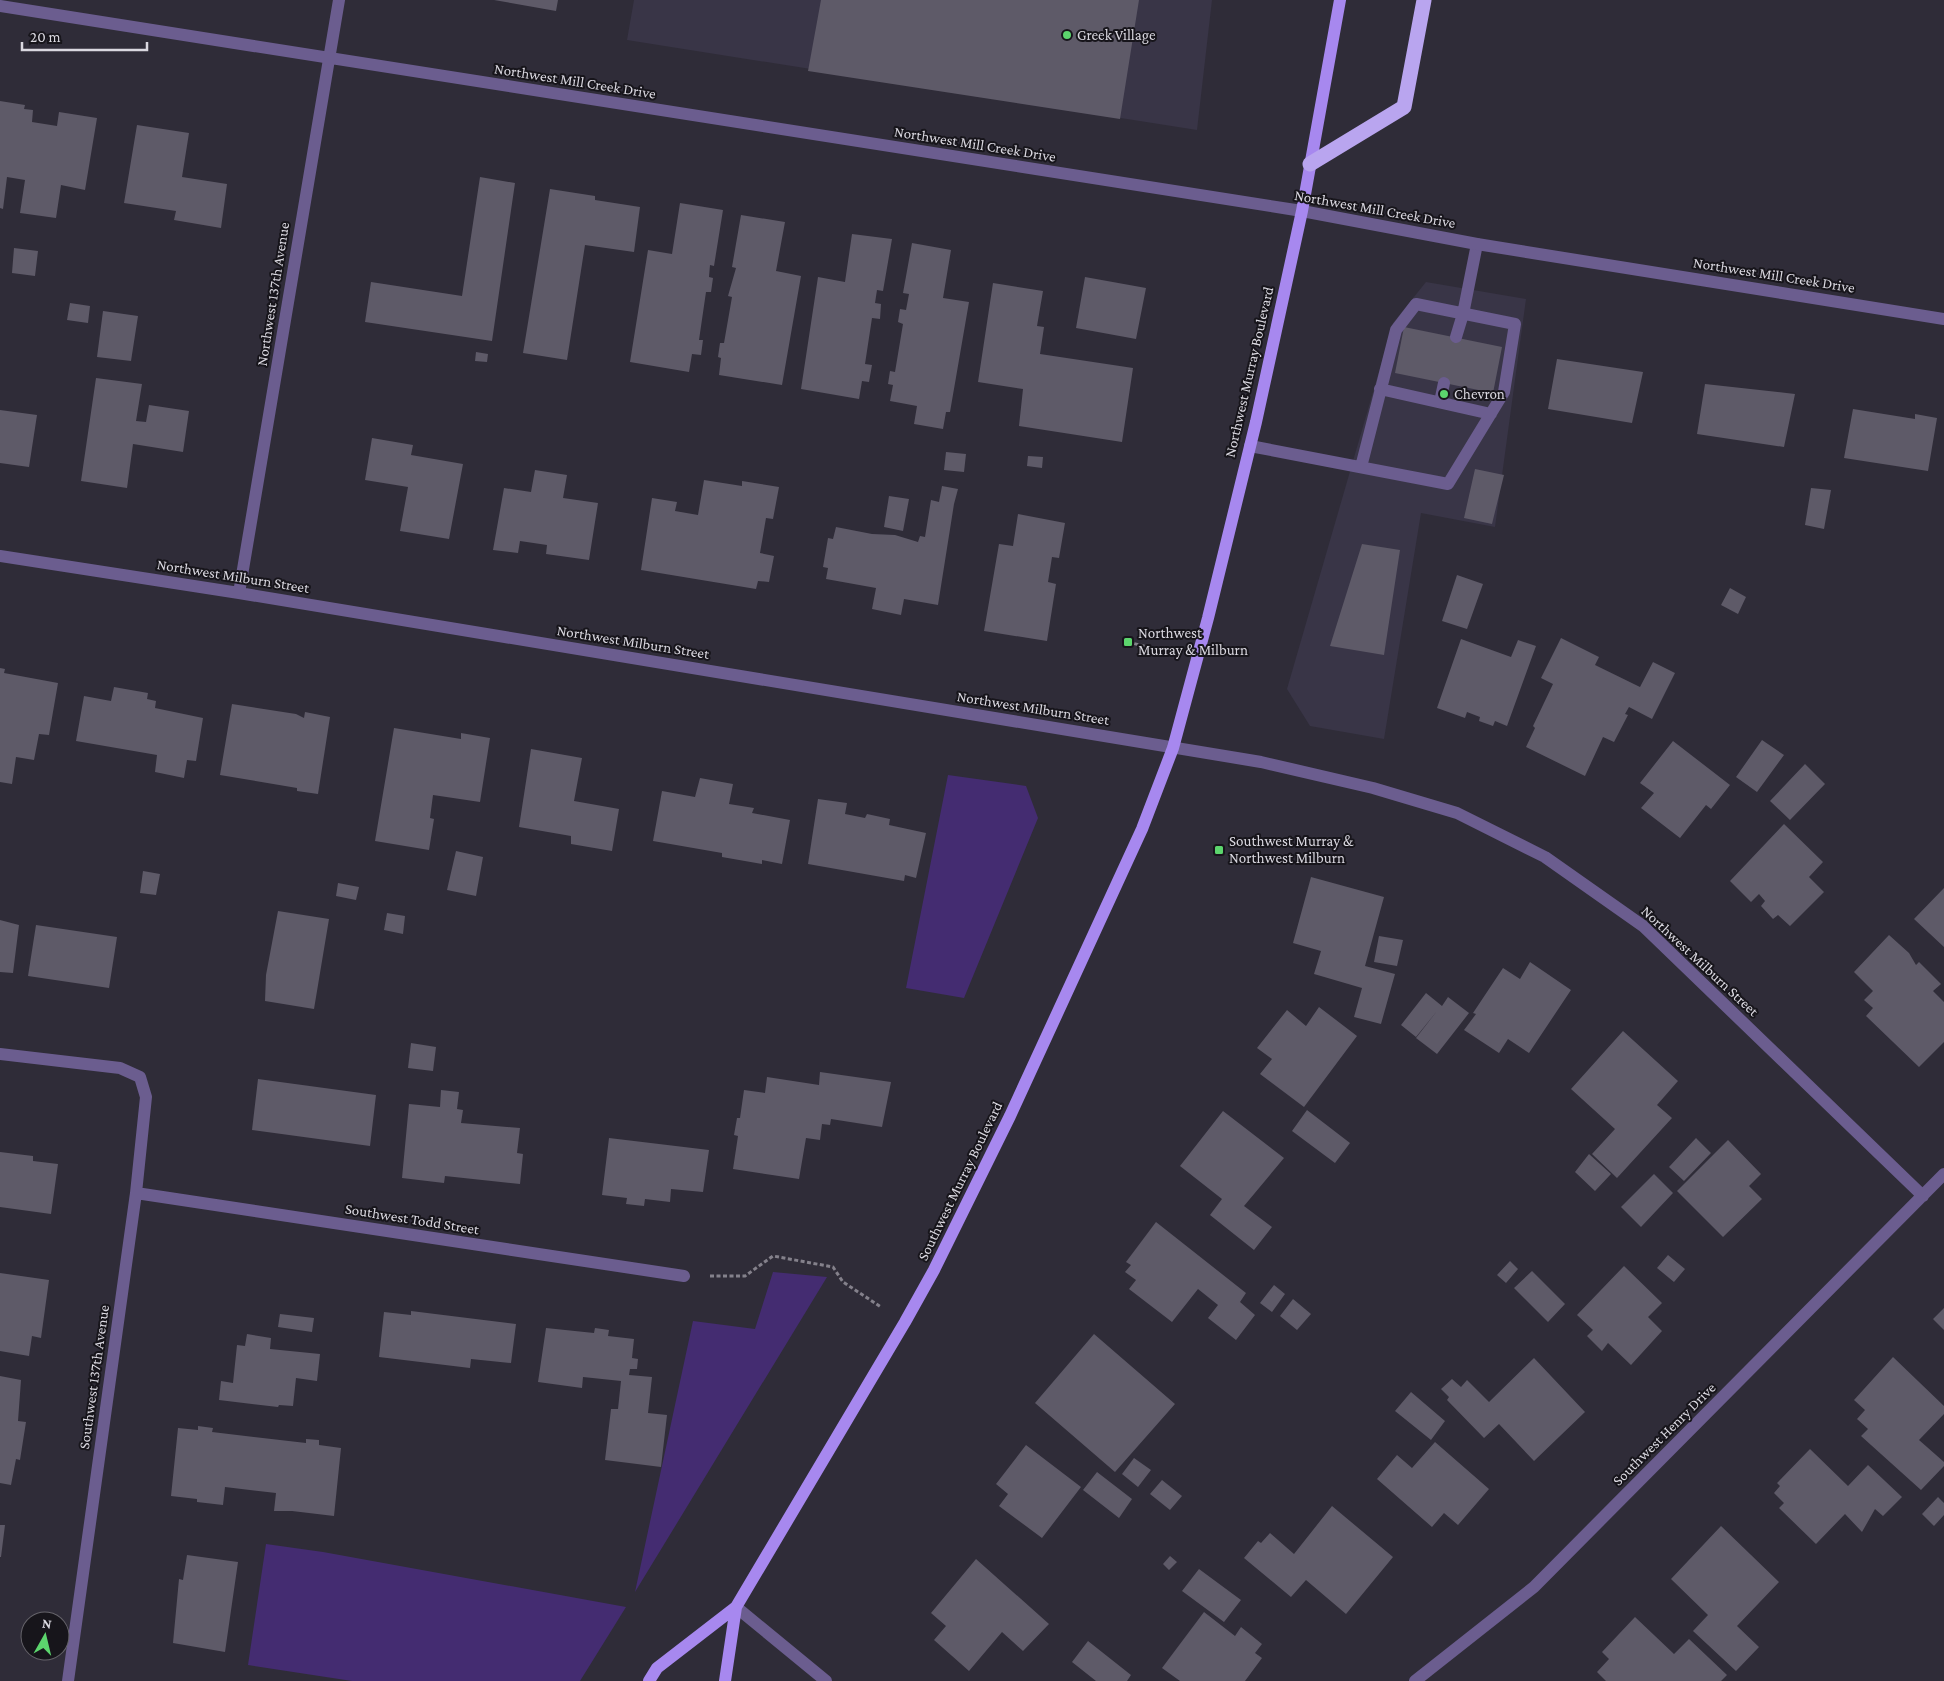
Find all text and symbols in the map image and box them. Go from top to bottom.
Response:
scale bar [22,20,148,52]
place label: Greek Village [1077,27,1156,44]
text: 20 m [30,29,61,45]
marker: Greek Village [1061,29,1073,41]
street label: Northwest Mill Creek Drive [493,60,657,102]
street label: Northwest Mill Creek Drive [893,123,1057,165]
street label: Northwest Mill Creek Drive [1293,187,1457,231]
street label: Northwest 137th Avenue [254,220,292,367]
street label: Northwest Mill Creek Drive [1692,254,1856,296]
street label: Northwest Murray Boulevard [1222,285,1277,459]
place label: Chevron [1454,386,1505,402]
marker: Chevron [1438,388,1450,400]
street label: Northwest Milburn Street [156,556,311,596]
street label: Northwest Milburn Street [556,622,711,662]
place label: Northwest Murray & Milburn [1138,625,1248,659]
marker: Northwest Murray & Milburn [1122,636,1134,648]
street label: Northwest Milburn Street [956,688,1111,728]
place label: Southwest Murray & Northwest Milburn [1229,833,1354,866]
marker: Southwest Murray & Northwest Milburn [1213,844,1225,856]
street label: Northwest Milburn Street [1638,903,1763,1020]
street label: Southwest Murray Boulevard [915,1099,1006,1263]
street label: Southwest Todd Street [344,1201,481,1238]
street label: Southwest 137th Avenue [76,1304,112,1450]
street label: Southwest Henry Drive [1609,1379,1720,1489]
north arrow [20,1611,70,1661]
text: N [41,1615,53,1632]

